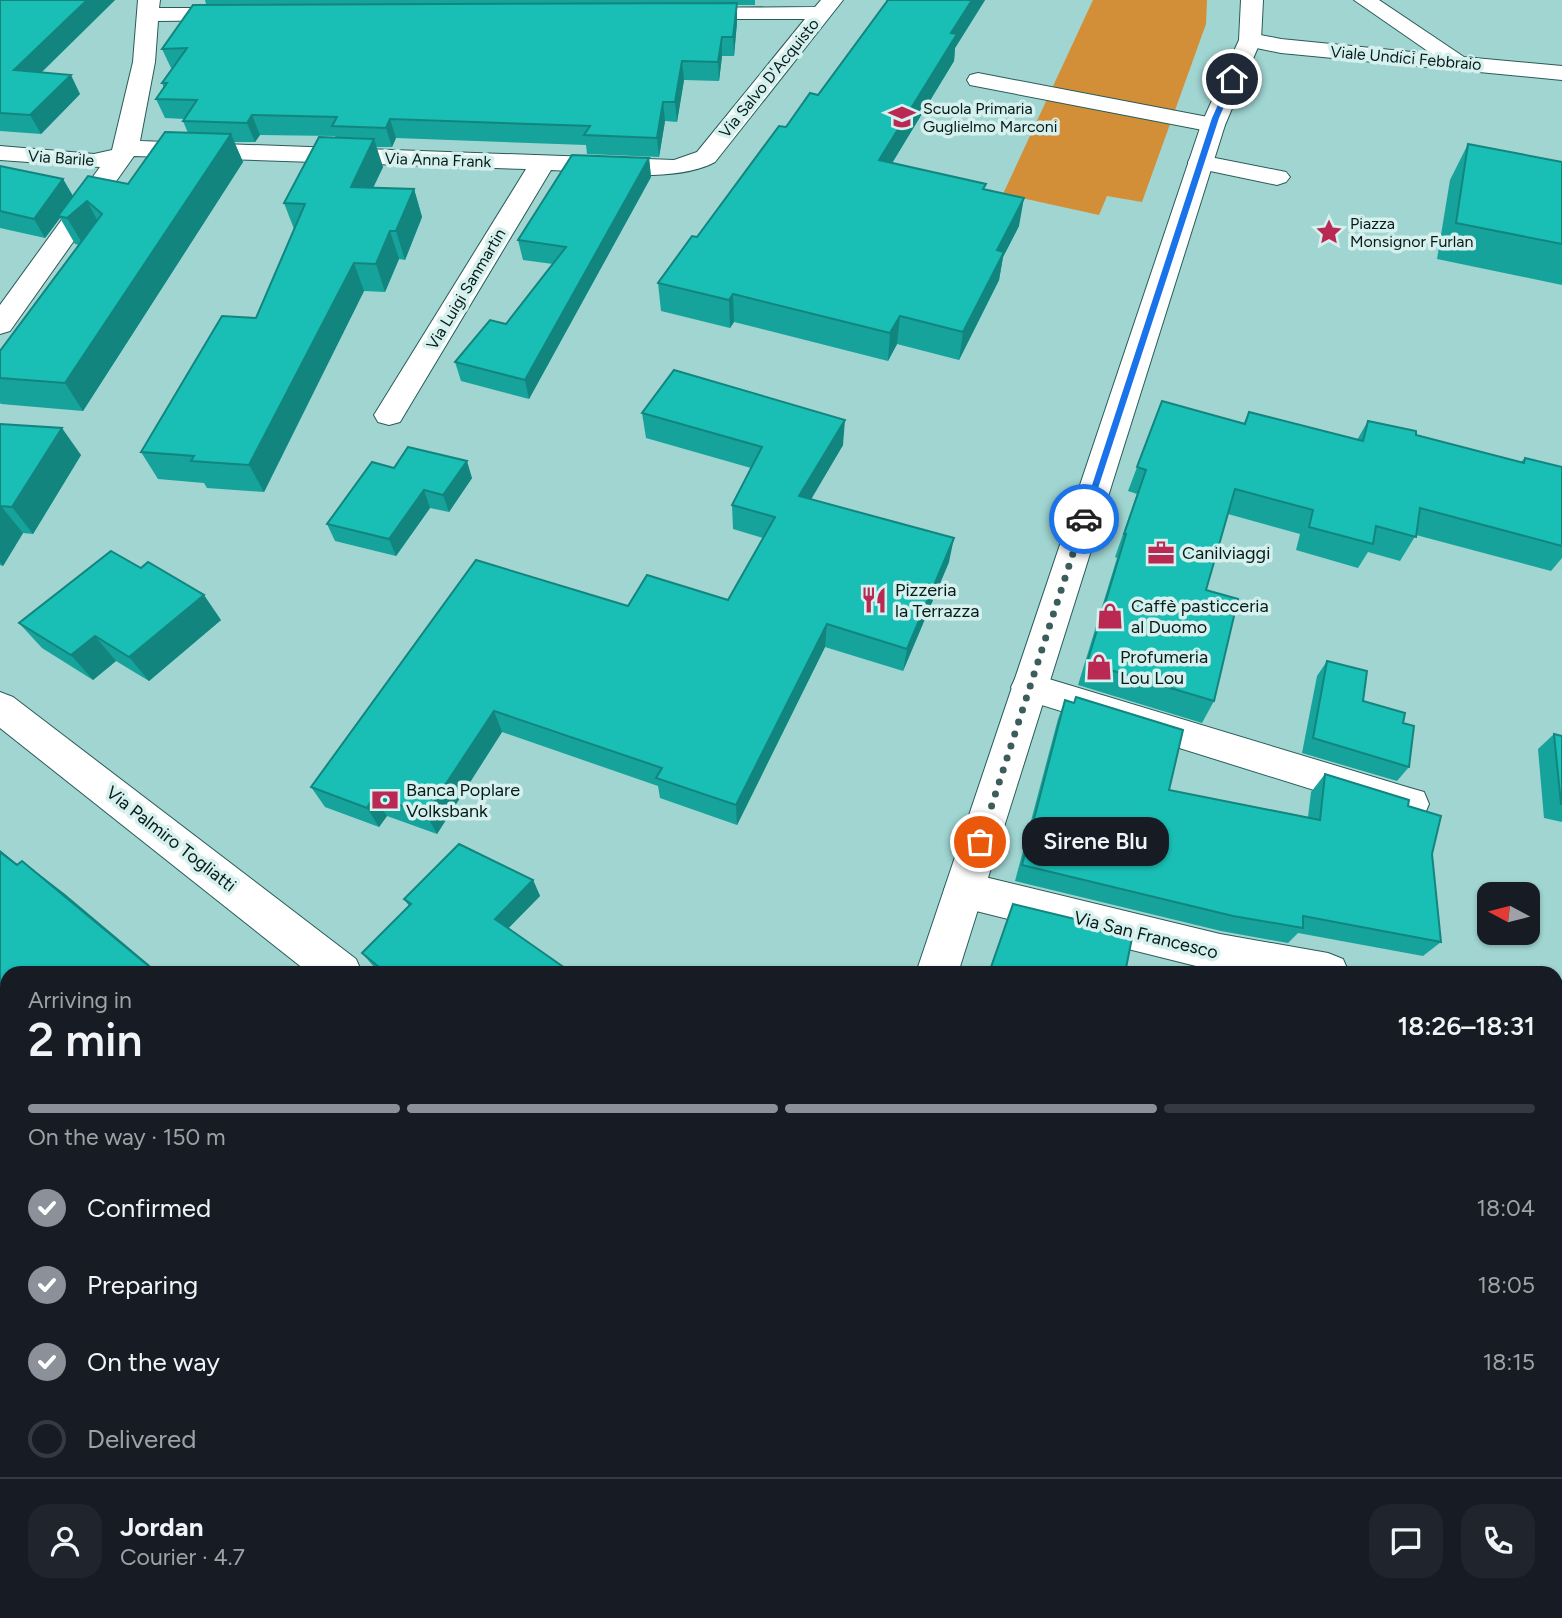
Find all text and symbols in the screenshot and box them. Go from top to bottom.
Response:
street label: Via Salvo D'Acquisto [715,15,823,141]
street label: Viale Undici Febbraio [1330,42,1482,74]
pin [1202,49,1262,109]
icon: home [1213,60,1251,98]
place label: Scuola Primaria Guglielmo Marconi [923,99,1058,136]
school or university icon: Scuola Primaria Guglielmo Marconi [887,102,917,132]
street label: Via Barile [27,146,95,170]
street label: Via Anna Frank [384,149,492,171]
place label: Piazza Monsignor Furlan [1350,214,1473,251]
place icon: Piazza Monsignor Furlan [1314,217,1344,247]
street label: Via Luigi Sanmartin [422,225,510,353]
courier [1049,484,1119,554]
icon: car [1065,500,1103,538]
office icon: Canilviaggi [1146,538,1176,568]
place label: Canilviaggi [1182,542,1270,564]
place label: Pizzeria la Terrazza [895,579,979,622]
restaurant icon: Pizzeria la Terrazza [859,585,889,615]
place label: Caffè pasticceria al Duomo [1131,595,1269,638]
shop icon: Caffè pasticceria al Duomo [1095,601,1125,631]
place label: Profumeria Lou Lou [1120,646,1208,689]
shop icon: Profumeria Lou Lou [1084,652,1114,682]
place label: Banca Poplare Volksbank [406,779,520,822]
street label: Via Palmiro Togliatti [102,781,240,897]
bank icon: Banca Poplare Volksbank [370,785,400,815]
pin [950,812,1010,872]
callout: Sirene Blu [1022,818,1169,866]
icon: bag [961,823,999,861]
text: Sirene Blu [1043,827,1148,855]
north arrow [1477,882,1540,945]
map controls [1477,882,1540,945]
street label: Via San Francesco [1072,906,1220,964]
text: Arriving in [28,986,132,1014]
text: 18:26–18:31 [1397,1010,1535,1042]
text: 2 min [28,1012,143,1068]
text: On the way · 150 m [28,1123,225,1151]
icon: check [28,1189,66,1227]
text: Confirmed [87,1192,211,1224]
text: 18:04 [1477,1194,1535,1222]
icon: check [28,1266,66,1304]
text: Preparing [87,1269,198,1301]
text: 18:05 [1478,1271,1535,1299]
icon: check [28,1343,66,1381]
text: On the way [87,1346,220,1378]
text: 18:15 [1483,1348,1535,1376]
text: Delivered [87,1423,196,1455]
button: person [28,1504,102,1578]
button: chat [1369,1504,1443,1578]
button: phone [1461,1504,1535,1578]
text: Jordan [120,1511,203,1543]
text: Courier · 4.7 [120,1543,245,1571]

